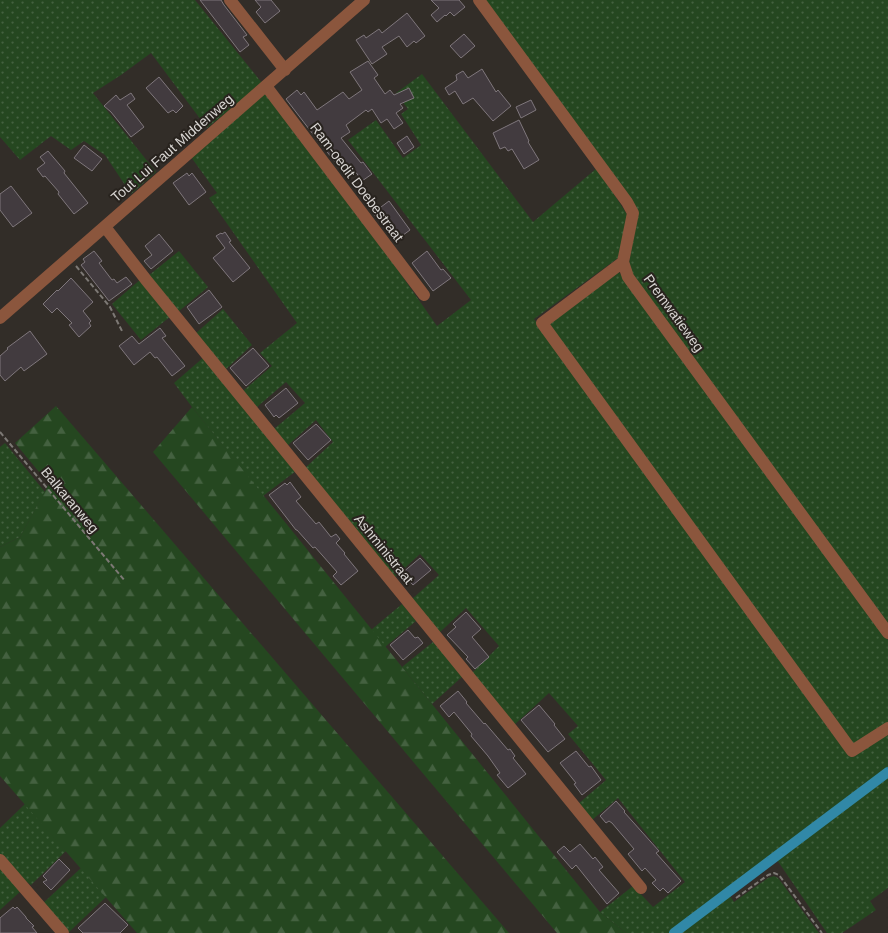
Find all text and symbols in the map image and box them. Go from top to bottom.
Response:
street label: Tout Lui Faut Middenweg [108,91,236,205]
street label: Ram-oedit Doebestraat [307,119,407,245]
street label: Premwatieweg [641,271,707,355]
street label: Balkaranweg [38,464,102,536]
street label: Ashministraat [351,511,417,587]

